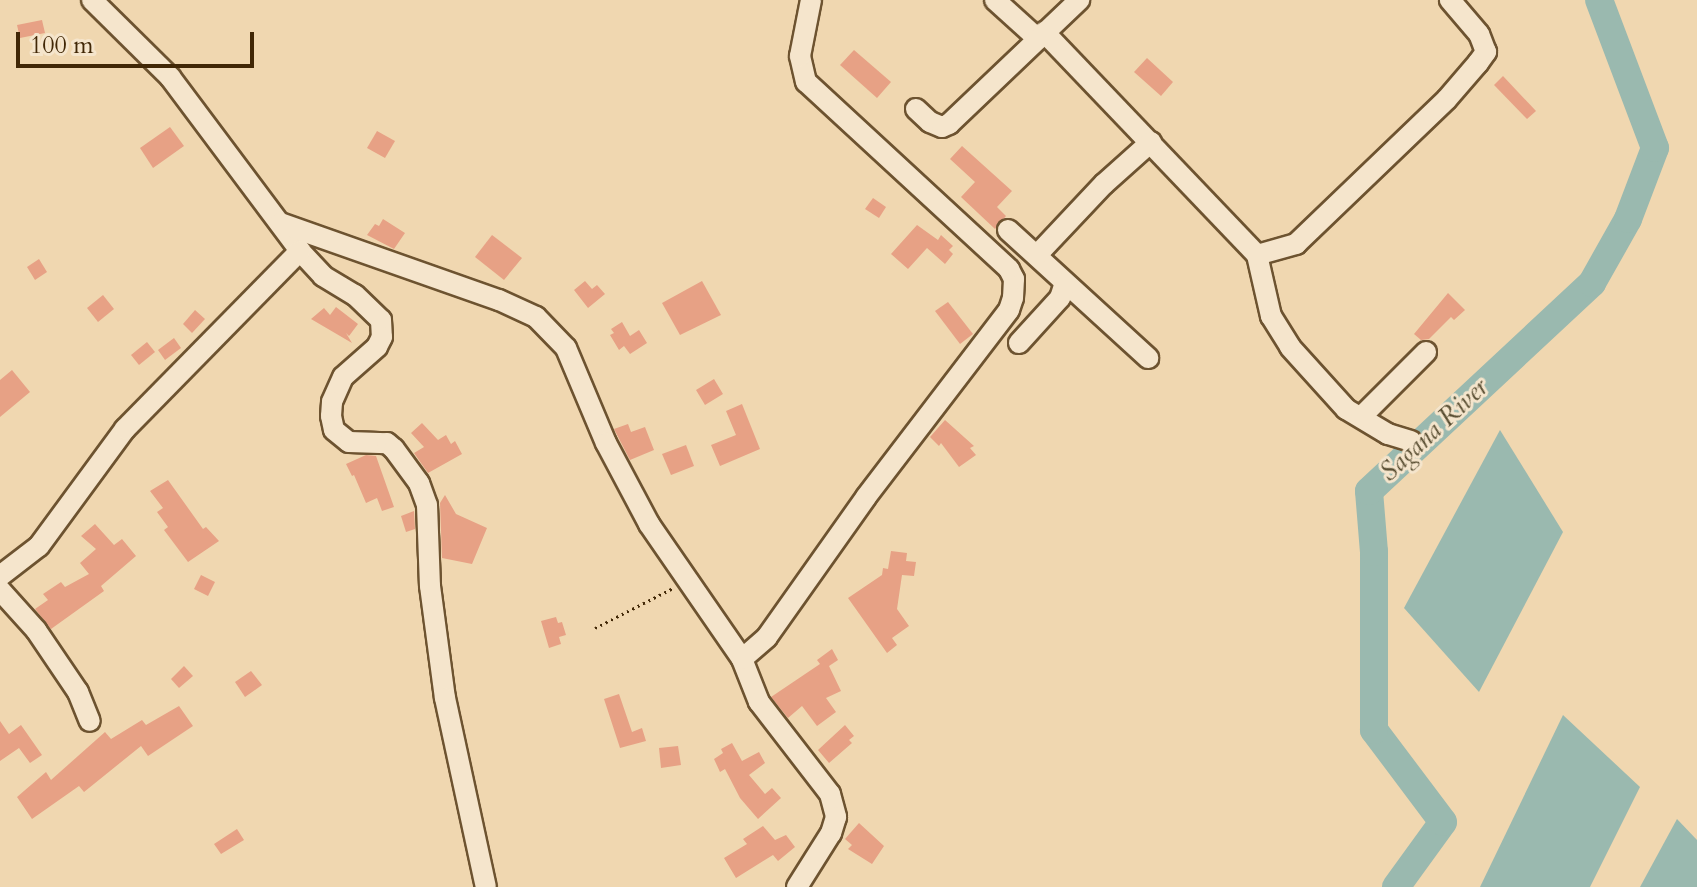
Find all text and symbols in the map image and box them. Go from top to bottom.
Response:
scale bar [20,16,258,66]
text: 100 m [30,29,94,62]
water label: Sagana River [1374,372,1494,488]

